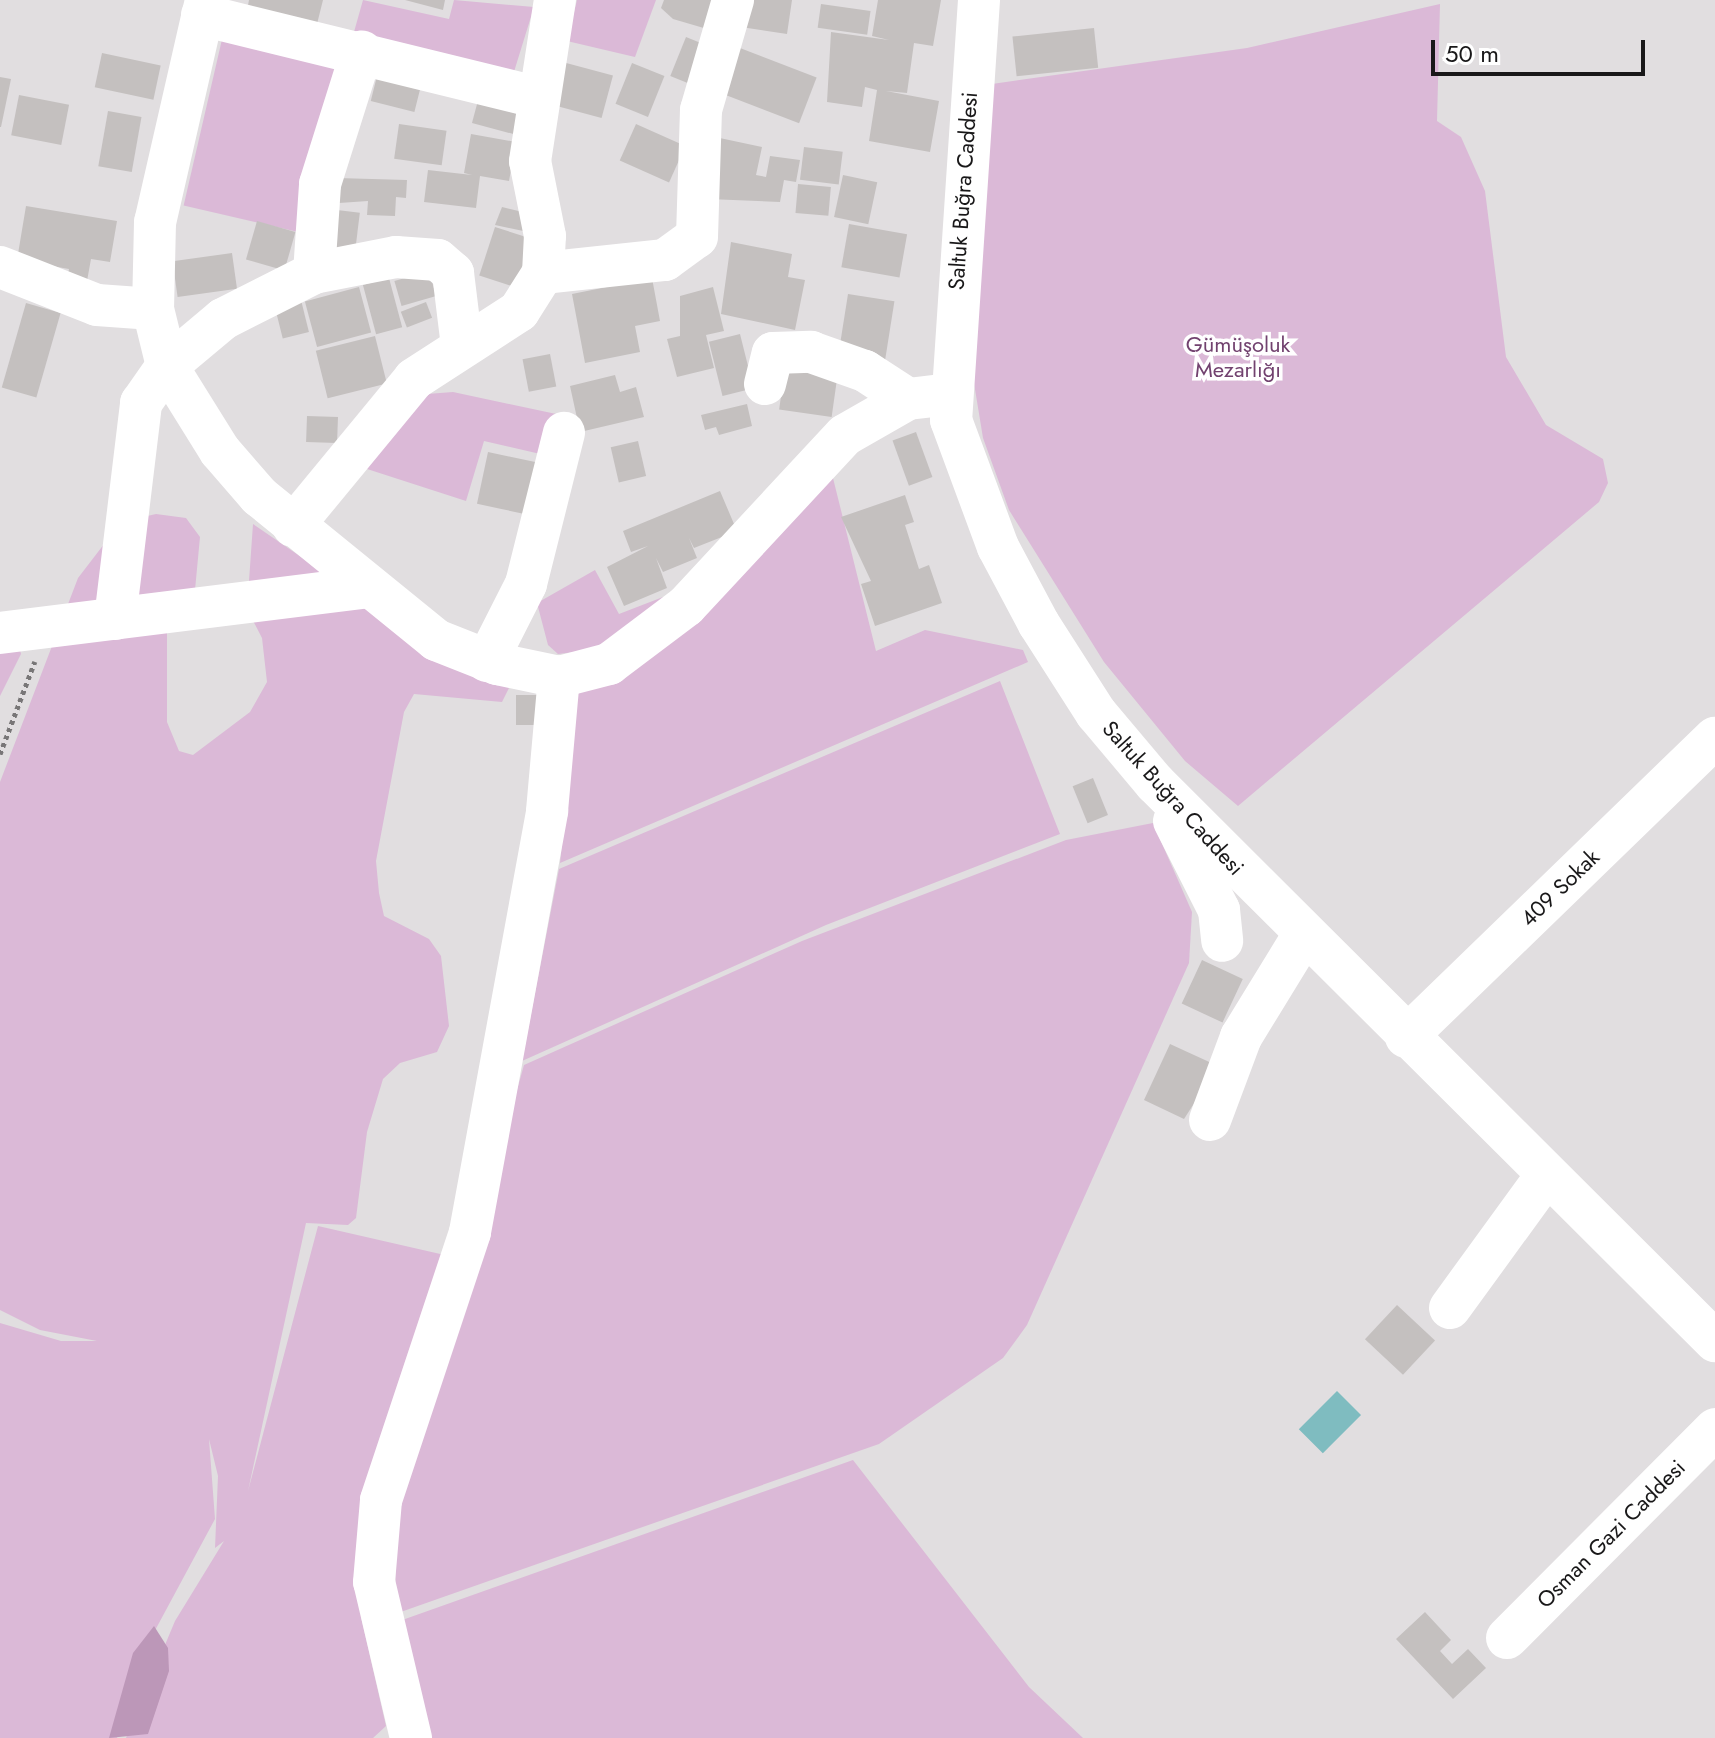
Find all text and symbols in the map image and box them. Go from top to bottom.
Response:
scale bar [1435,24,1649,74]
text: 50 m [1445,36,1499,71]
street label: Saltuk Buğra Caddesi [943,91,983,291]
park label: Gümüşoluk Mezarlığı [1186,331,1290,382]
street label: Saltuk Buğra Caddesi [1097,715,1249,881]
street label: 409 Sokak [1515,844,1605,932]
street label: Osman Gazi Caddesi [1531,1454,1691,1614]

